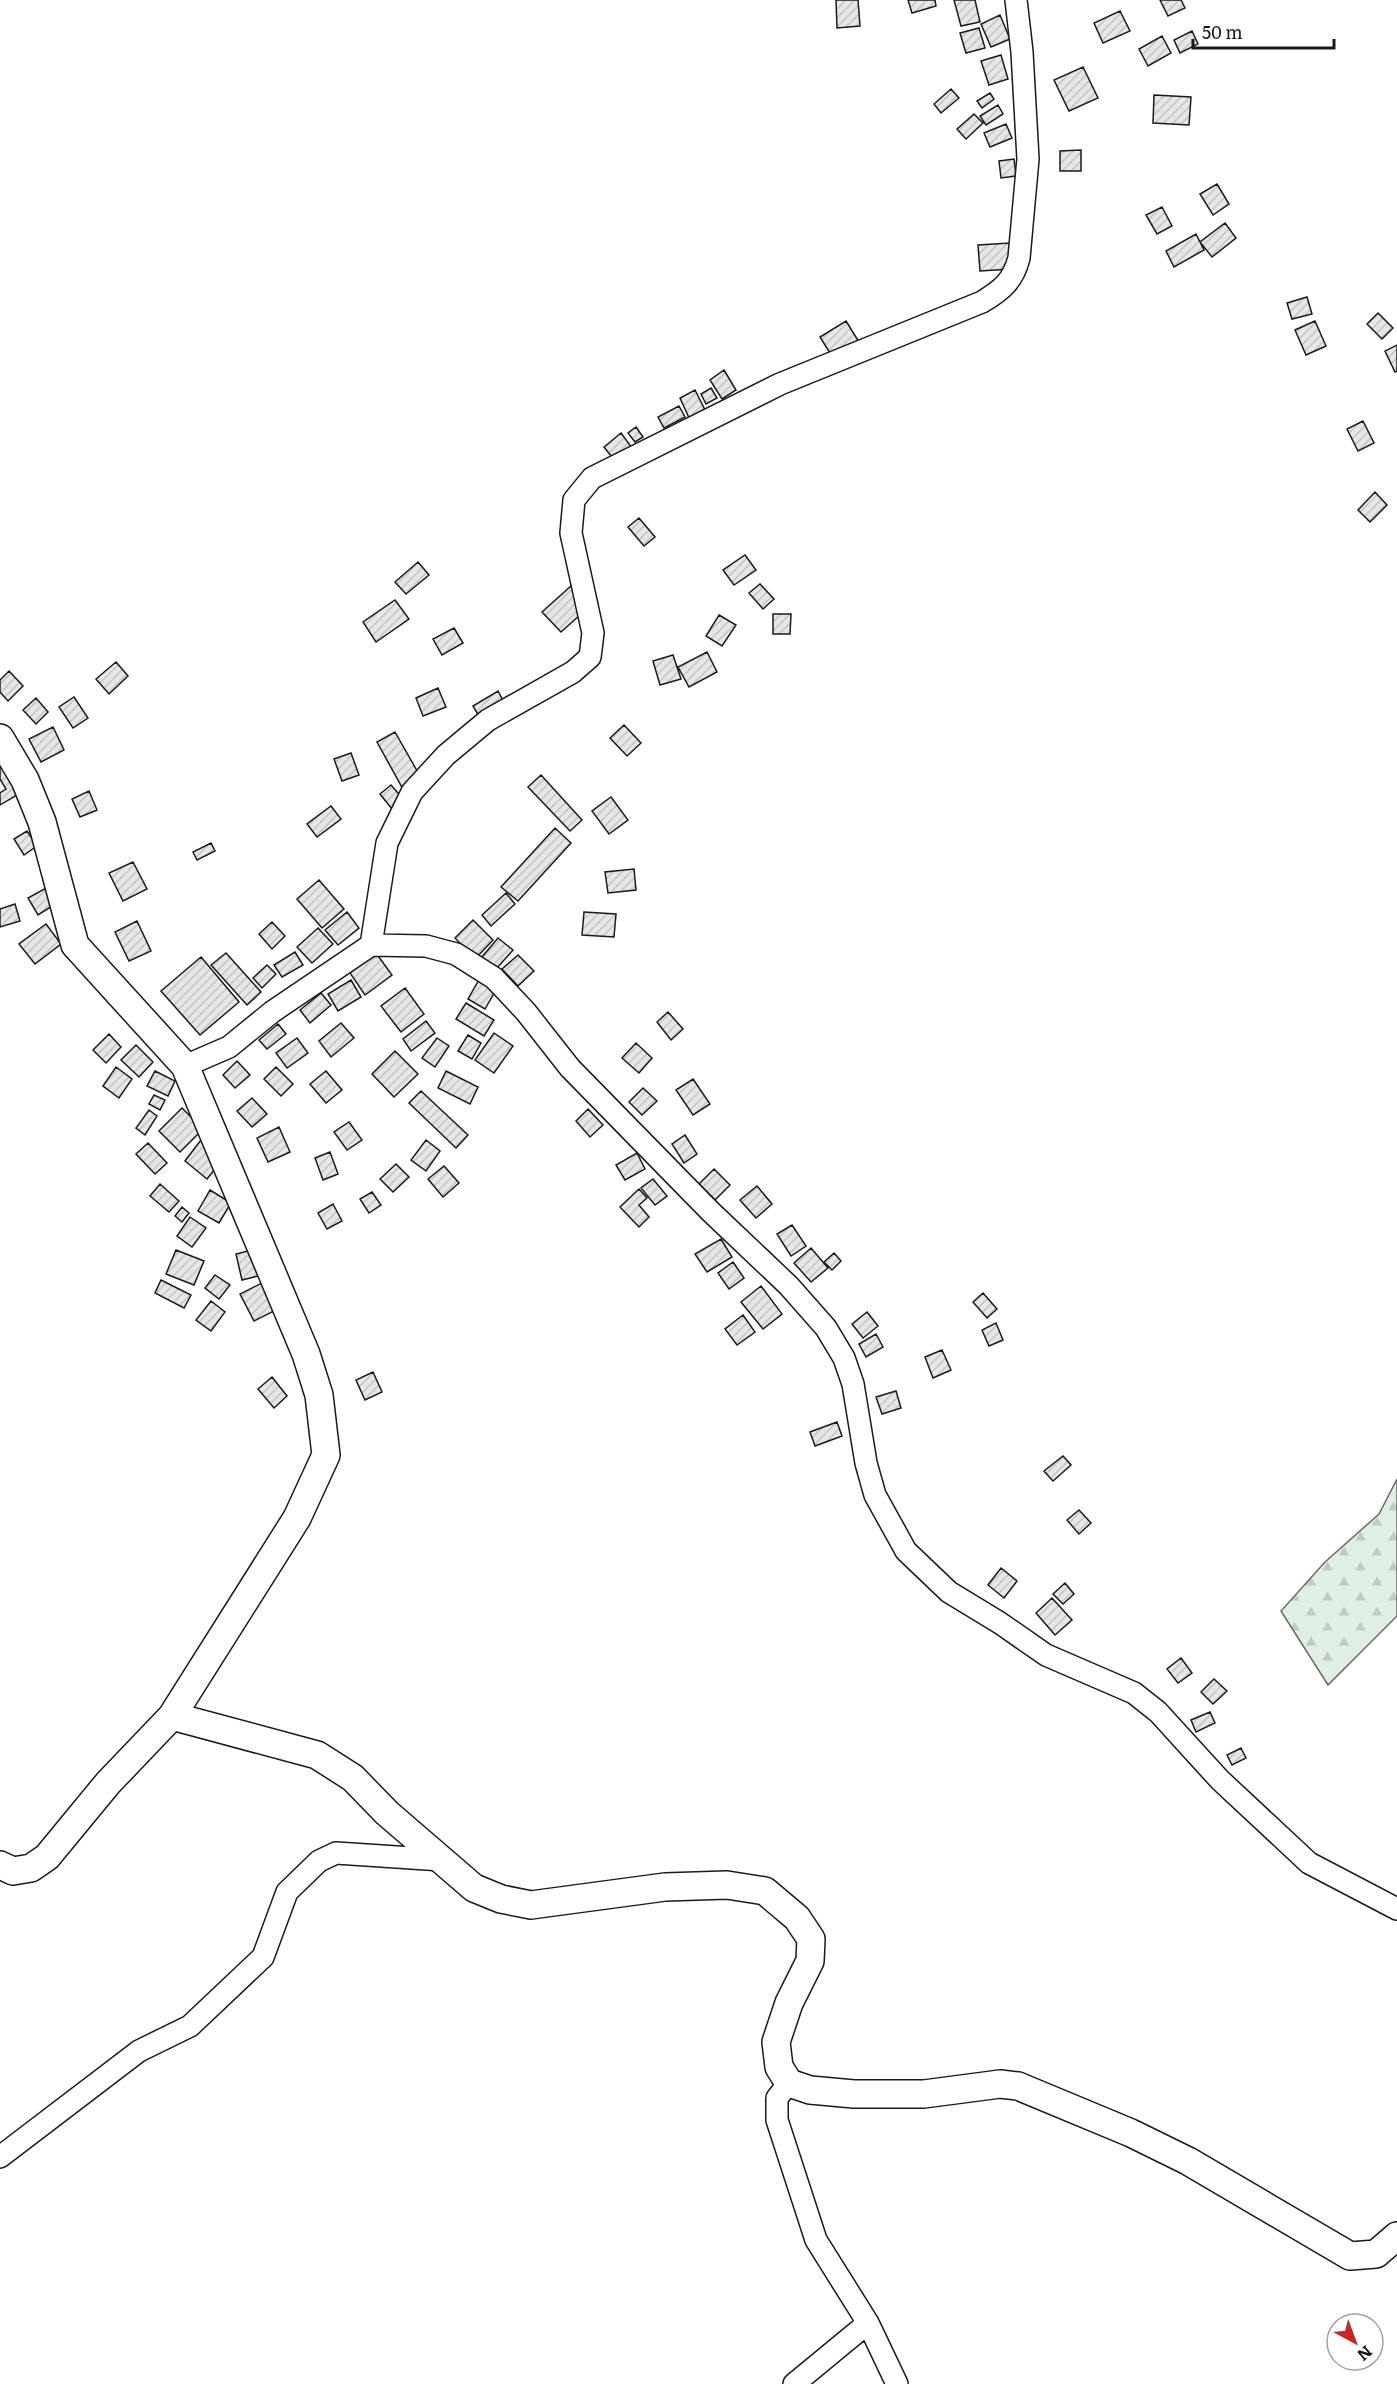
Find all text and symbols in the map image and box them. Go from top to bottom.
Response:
scale bar [1193,12,1334,50]
text: 50 m [1202,18,1243,45]
north arrow [1325,2312,1385,2372]
text: N [1353,2341,1378,2368]

